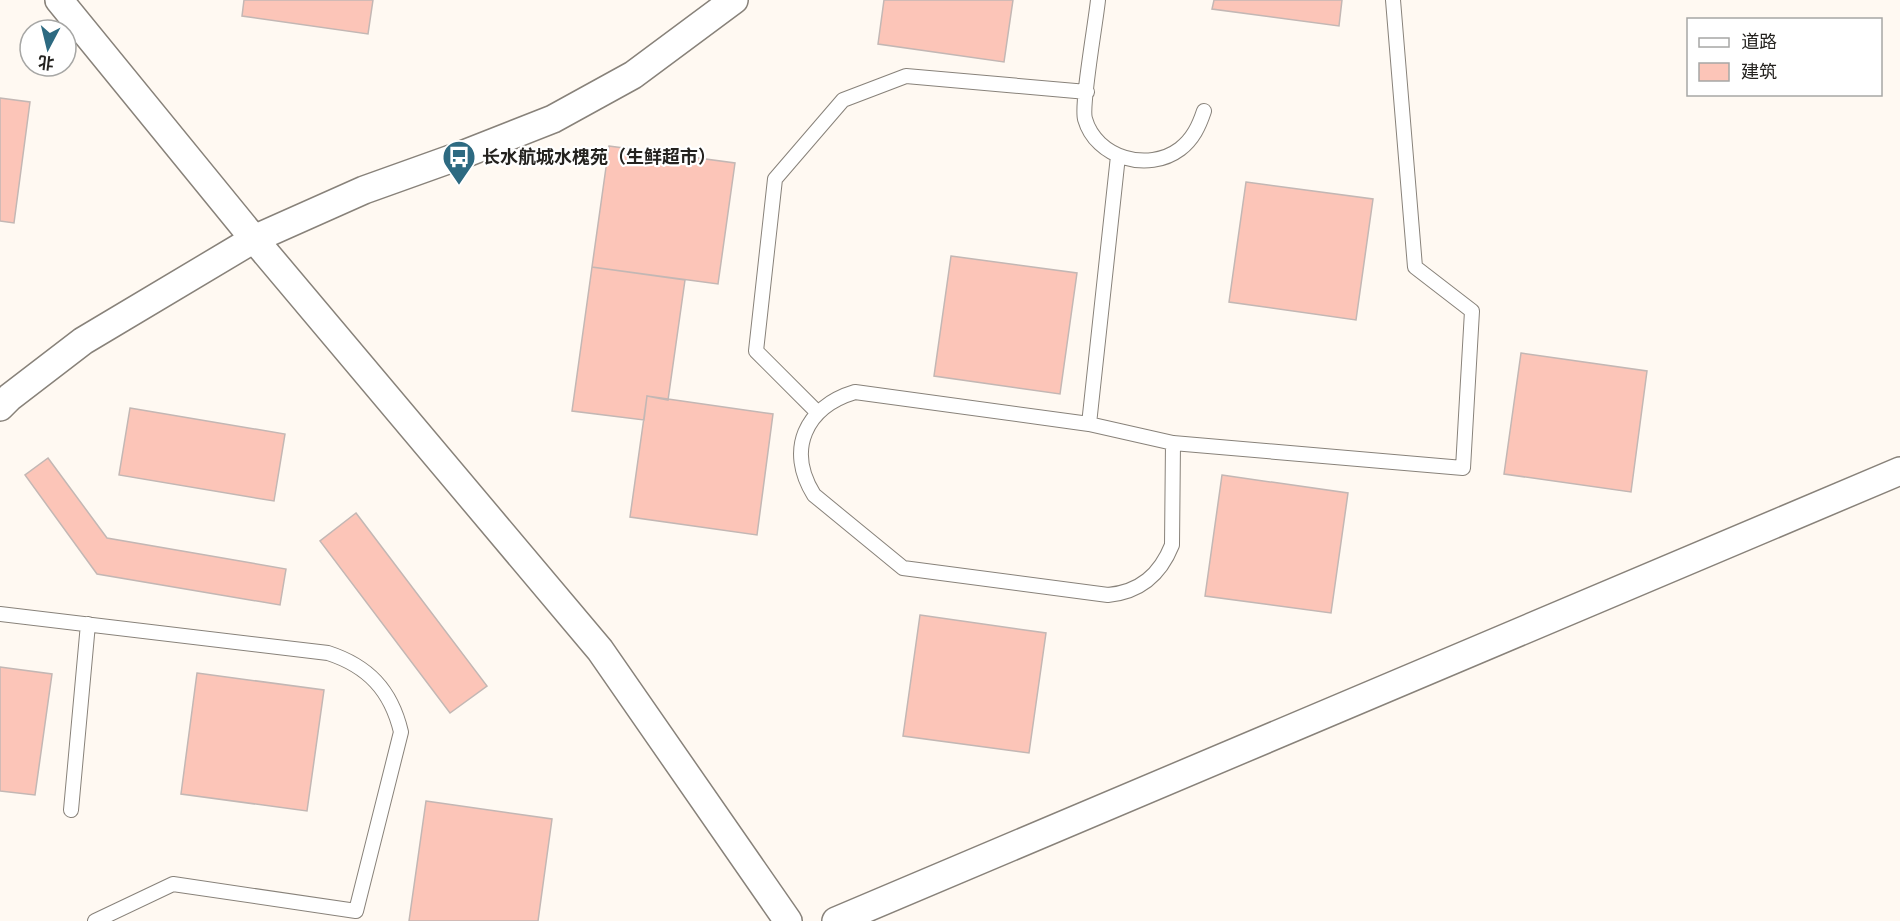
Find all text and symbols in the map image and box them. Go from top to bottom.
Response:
north arrow [18,18,78,78]
legend [1687,18,1882,96]
text: 道路 [1741,29,1777,54]
text: 北 [37,51,55,75]
text: 建筑 [1741,59,1777,84]
bus stop icon: 长水航城水槐苑（生鲜超市） [441,139,477,186]
place label: 长水航城水槐苑（生鲜超市） [482,144,716,169]

